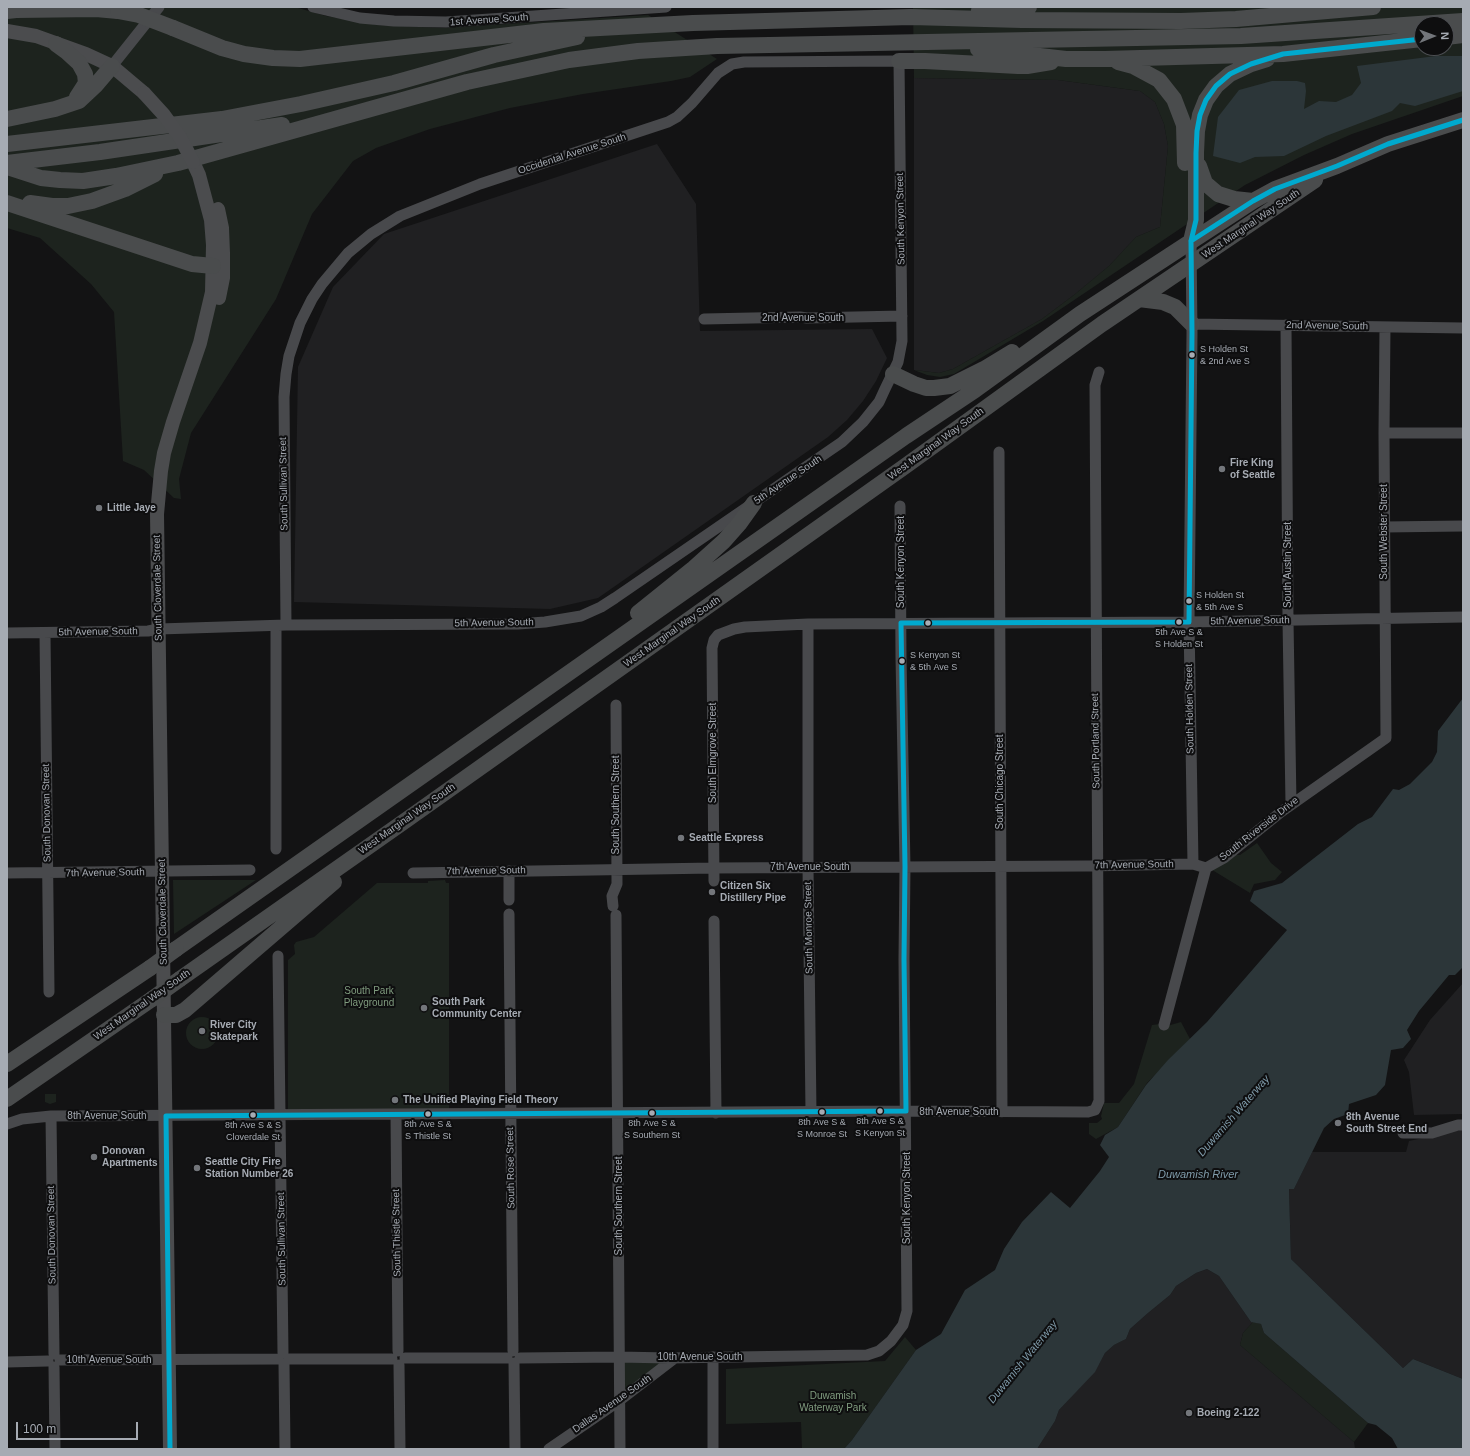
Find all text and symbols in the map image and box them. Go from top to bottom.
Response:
street label: 1st Avenue South [449,11,529,29]
north arrow [1414,16,1454,56]
text: N [1439,32,1451,40]
street label: Occidental Avenue South [517,131,627,177]
street label: South Kenyon Street [894,173,908,265]
street label: West Marginal Way South [1200,187,1302,261]
street label: 2nd Avenue South [762,312,844,324]
street label: 2nd Avenue South [1286,319,1368,333]
place label: S Holden St & 2nd Ave S [1200,345,1250,366]
marker: S Holden St & 2nd Ave S [1187,350,1197,360]
street label: West Marginal Way South [886,405,986,483]
street label: South Sullivan Street [277,437,291,531]
street label: 5th Avenue South [752,453,824,507]
place label: Fire King of Seattle [1230,457,1275,480]
marker: Fire King of Seattle [1217,464,1227,474]
street label: South Webster Street [1378,484,1390,580]
place label: Little Jaye [107,502,156,514]
marker: Little Jaye [94,503,104,513]
street label: South Kenyon Street [895,516,907,608]
street label: South Austin Street [1282,522,1294,608]
street label: South Cloverdale Street [151,535,165,641]
place label: S Holden St & 5th Ave S [1196,591,1244,612]
street label: West Marginal Way South [621,594,723,670]
marker: S Holden St & 5th Ave S [1184,596,1194,606]
street label: 5th Avenue South [1210,614,1290,628]
street label: 5th Avenue South [454,616,534,630]
marker: 5th Ave S & S Holden St [1174,617,1184,627]
unlabelled marker [923,618,933,628]
street label: 5th Avenue South [58,625,138,639]
place label: 5th Ave S & S Holden St [1155,628,1203,649]
place label: S Kenyon St & 5th Ave S [910,651,960,672]
marker: S Kenyon St & 5th Ave S [897,656,907,666]
street label: South Holden Street [1183,664,1197,754]
street label: South Portland Street [1089,693,1103,789]
street label: South Elmgrove Street [707,703,719,803]
street label: South Chicago Street [994,734,1006,830]
street label: South Southern Street [610,756,622,854]
street label: South Donovan Street [40,764,54,862]
street label: West Marginal Way South [356,781,458,857]
street label: South Riverside Drive [1217,795,1301,863]
place label: Seattle Express [689,832,763,844]
marker: Seattle Express [676,833,686,843]
street label: 7th Avenue South [1094,858,1174,872]
street label: South Cloverdale Street [156,859,170,965]
street label: 7th Avenue South [770,861,850,873]
street label: 7th Avenue South [446,864,526,878]
street label: 7th Avenue South [65,866,145,880]
place label: Citizen Six Distillery Pipe [720,880,786,904]
street label: South Monroe Street [802,882,816,974]
marker: Citizen Six Distillery Pipe [707,887,717,897]
street label: West Marginal Way South [91,967,193,1043]
park label: South Park Playground [344,985,394,1008]
place label: South Park Community Center [432,996,521,1020]
marker: South Park Community Center [419,1003,429,1013]
place label: River City Skatepark [210,1019,258,1042]
marker: River City Skatepark [197,1026,207,1036]
water label: Duwamish Waterway [1195,1073,1273,1159]
place label: The Unified Playing Field Theory [403,1094,558,1106]
marker: The Unified Playing Field Theory [390,1095,400,1105]
marker: 8th Ave S & S Kenyon St [875,1106,885,1116]
street label: 8th Avenue South [919,1106,999,1118]
marker: 8th Ave S & S Monroe St [817,1107,827,1117]
marker: 8th Ave S & S Southern St [647,1108,657,1118]
marker: 8th Ave S & S Thistle St [423,1109,433,1119]
street label: 8th Avenue South [67,1110,147,1122]
marker: 8th Ave S & S Cloverdale St [248,1110,258,1120]
place label: 8th Avenue South Street End [1346,1111,1427,1134]
place label: 8th Ave S & S Kenyon St [855,1117,905,1138]
place label: 8th Ave S & S Monroe St [797,1118,847,1139]
marker: 8th Avenue South Street End [1333,1118,1343,1128]
place label: 8th Ave S & S Southern St [624,1119,680,1140]
place label: 8th Ave S & S Thistle St [404,1120,452,1141]
place label: 8th Ave S & S Cloverdale St [225,1121,281,1142]
street label: South Rose Street [504,1127,518,1209]
place label: Donovan Apartments [102,1145,158,1168]
marker: Donovan Apartments [89,1152,99,1162]
street label: South Kenyon Street [901,1152,913,1244]
place label: Seattle City Fire Station Number 26 [205,1156,293,1180]
street label: South Southern Street [613,1157,625,1255]
marker: Seattle City Fire Station Number 26 [192,1163,202,1173]
water label: Duwamish River [1158,1168,1238,1182]
street label: South Donovan Street [45,1186,59,1284]
street label: South Thistle Street [390,1189,404,1277]
street label: South Sullivan Street [275,1192,289,1286]
water label: Duwamish Waterway [985,1318,1061,1406]
street label: 10th Avenue South [658,1351,742,1363]
street label: 10th Avenue South [67,1354,151,1366]
street label: Dallas Avenue South [570,1372,654,1436]
park label: Duwamish Waterway Park [799,1390,867,1414]
place label: Boeing 2-122 [1197,1407,1259,1419]
marker: Boeing 2-122 [1184,1408,1194,1418]
scale bar [18,1414,140,1440]
text: 100 m [23,1422,56,1436]

